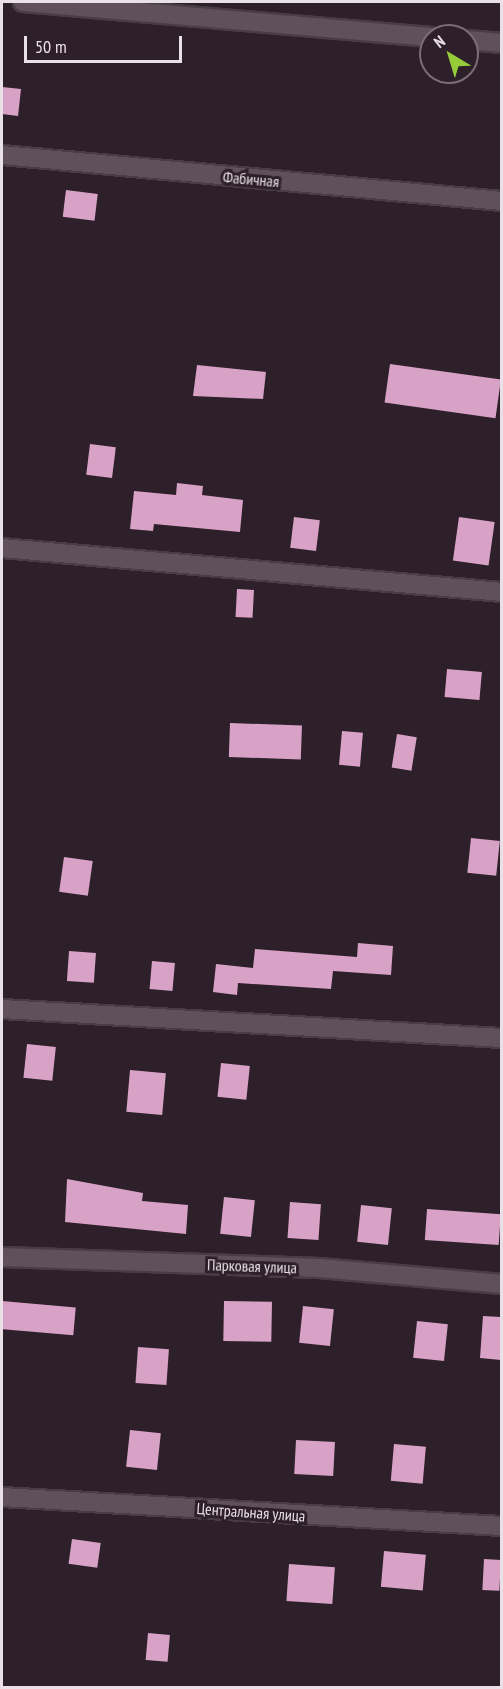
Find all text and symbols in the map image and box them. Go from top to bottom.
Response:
scale bar [27,24,184,62]
north arrow [419,24,479,84]
text: N [430,31,449,52]
text: 50 m [35,35,67,58]
street label: Фабичная [222,167,280,191]
street label: Парковая улица [207,1255,297,1277]
street label: Центральная улица [196,1499,306,1525]

